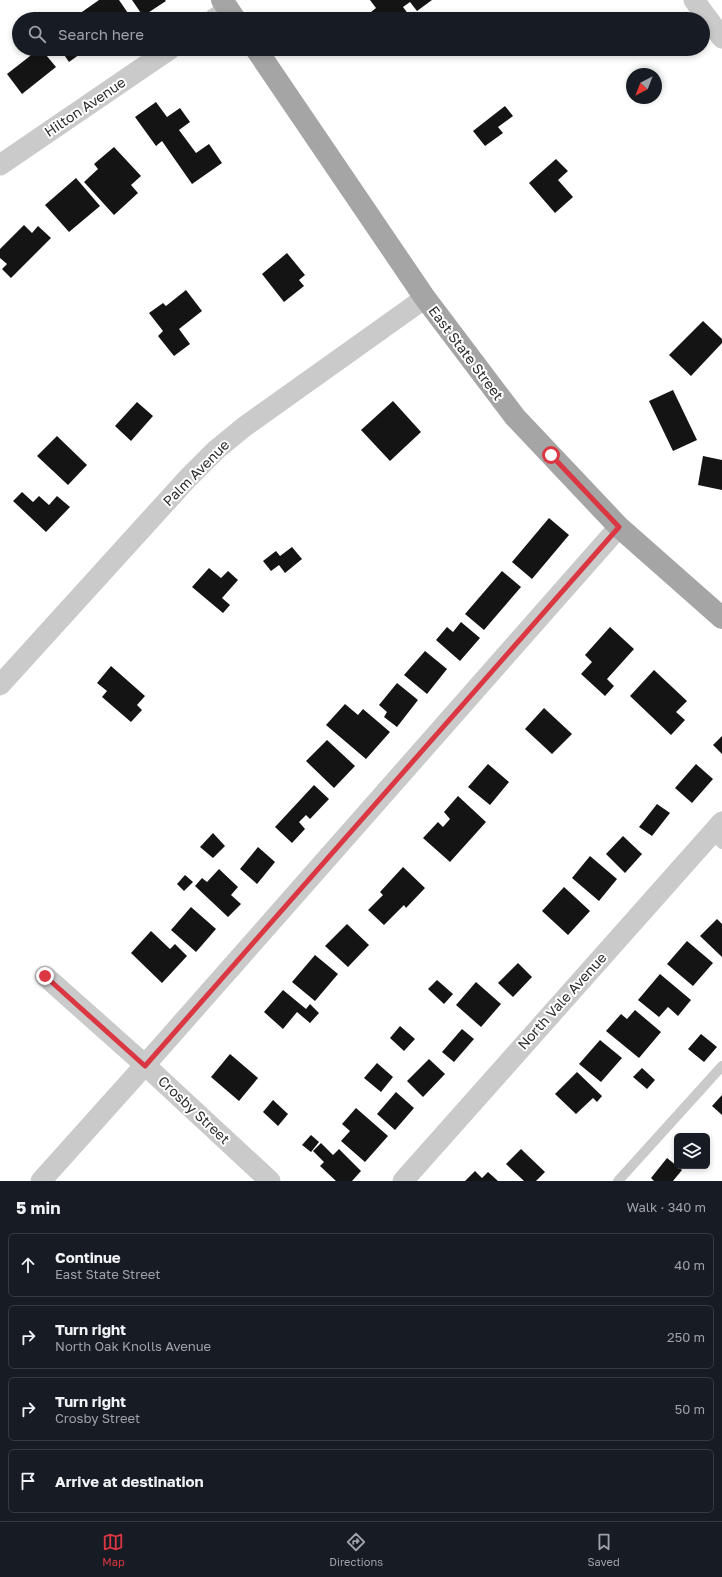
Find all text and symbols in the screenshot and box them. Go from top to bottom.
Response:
search box [12,12,710,56]
icon: search [26,23,48,45]
text: Search here [58,25,144,43]
north arrow [626,68,662,104]
street label: Hilton Avenue [41,73,128,140]
street label: East State Street [425,302,507,403]
street label: Palm Avenue [159,436,232,509]
route start [542,446,560,464]
street label: North Vale Avenue [514,949,610,1053]
route end [36,967,54,985]
street label: Crosby Street [155,1072,234,1147]
map controls [674,1133,710,1169]
button: layers [674,1133,710,1169]
text: 5 min [16,1197,60,1218]
text: Walk · 340 m [626,1199,706,1215]
text: Continue [55,1248,121,1266]
icon: ahead [17,1254,39,1276]
text: 40 m [674,1257,705,1273]
text: East State Street [55,1266,160,1282]
text: Turn right [55,1320,126,1338]
icon: right [17,1326,39,1348]
text: 250 m [667,1329,705,1345]
text: North Oak Knolls Avenue [55,1338,211,1354]
text: Turn right [55,1392,126,1410]
icon: right [17,1398,39,1420]
text: 50 m [675,1401,705,1417]
text: Crosby Street [55,1410,140,1426]
icon: arrive [17,1470,39,1492]
text: Arrive at destination [55,1472,204,1490]
tab: Map [102,1531,125,1568]
tab: Directions [329,1531,383,1568]
tab: Saved [588,1531,620,1568]

